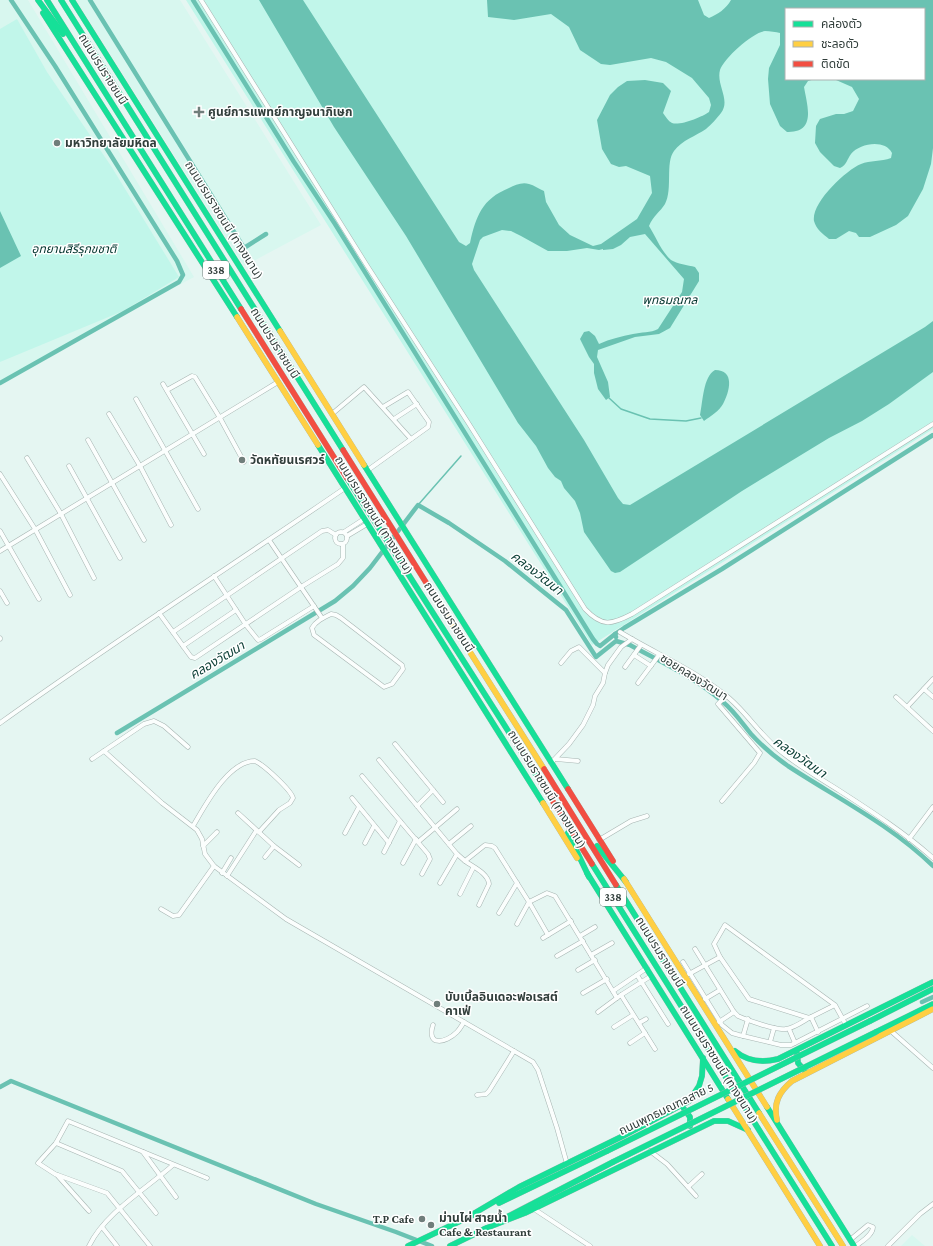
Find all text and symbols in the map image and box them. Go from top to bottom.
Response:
legend [785,8,925,80]
text: คล่องตัว [821,17,862,31]
street label: ถนนบรมราชชนนี [76,31,130,107]
text: ชะลอตัว [821,37,859,51]
text: ติดขัด [821,57,850,71]
place label: ศูนย์การแพทย์กาญจนาภิเษก [208,105,352,120]
marker: ศูนย์การแพทย์กาญจนาภิเษก [193,106,205,118]
place label: มหาวิทยาลัยมหิดล [65,136,157,150]
marker: มหาวิทยาลัยมหิดล [52,138,62,148]
street label: ถนนบรมราชชนนี (ทางขนาน) [182,158,266,282]
park label: อุทยานสิรีรุกขชาติ [32,242,118,257]
road number: 338 [203,261,229,279]
park label: พุทธมณฑล [643,293,699,308]
street label: ถนนบรมราชชนนี [248,305,302,381]
place label: วัดหทัยนเรศวร์ [250,453,325,467]
street label: ถนนบรมราชชนนี (ทางขนาน) [332,453,416,577]
marker: วัดหทัยนเรศวร์ [237,455,247,465]
water label: คลองวัฒนา [508,548,566,598]
street label: ถนนบรมราชชนนี [421,579,477,655]
water label: คลองวัฒนา [187,637,248,682]
street label: ซอยคลองวัฒนา [658,651,730,703]
street label: ถนนบรมราชชนนี (ทางขนาน) [505,727,589,851]
water label: คลองวัฒนา [771,733,830,781]
road number: 338 [600,888,626,906]
street label: ถนนบรมราชชนนี [633,914,687,990]
place label: บับเบิ้ลอินเดอะฟอเรสต์ คาเฟ่ [445,989,558,1018]
marker: บับเบิ้ลอินเดอะฟอเรสต์ คาเฟ่ [432,999,442,1009]
street label: ถนนบรมราชชนนี (ทางขนาน) [677,1002,761,1126]
street label: ถนนพุทธมณฑลสาย 5 [616,1080,716,1138]
place label: ม่านไผ่ สายน้ำ Cafe & Restaurant [439,1209,532,1239]
place label: T.P Cafe [373,1212,414,1226]
marker: T.P Cafe [417,1214,427,1224]
marker: ม่านไผ่ สายน้ำ Cafe & Restaurant [426,1220,436,1230]

